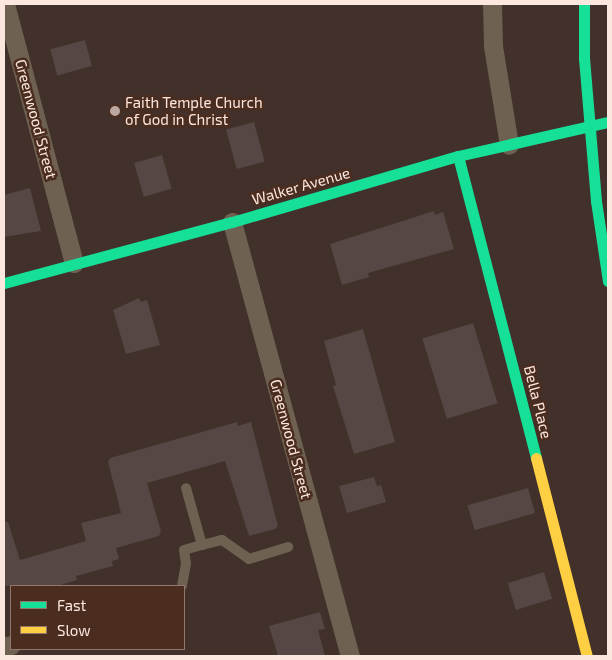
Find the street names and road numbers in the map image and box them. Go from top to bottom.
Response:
street label: Greenwood Street [11,57,61,181]
street label: Walker Avenue [250,163,352,209]
street label: Bella Place [520,364,556,440]
street label: Greenwood Street [266,377,316,501]

